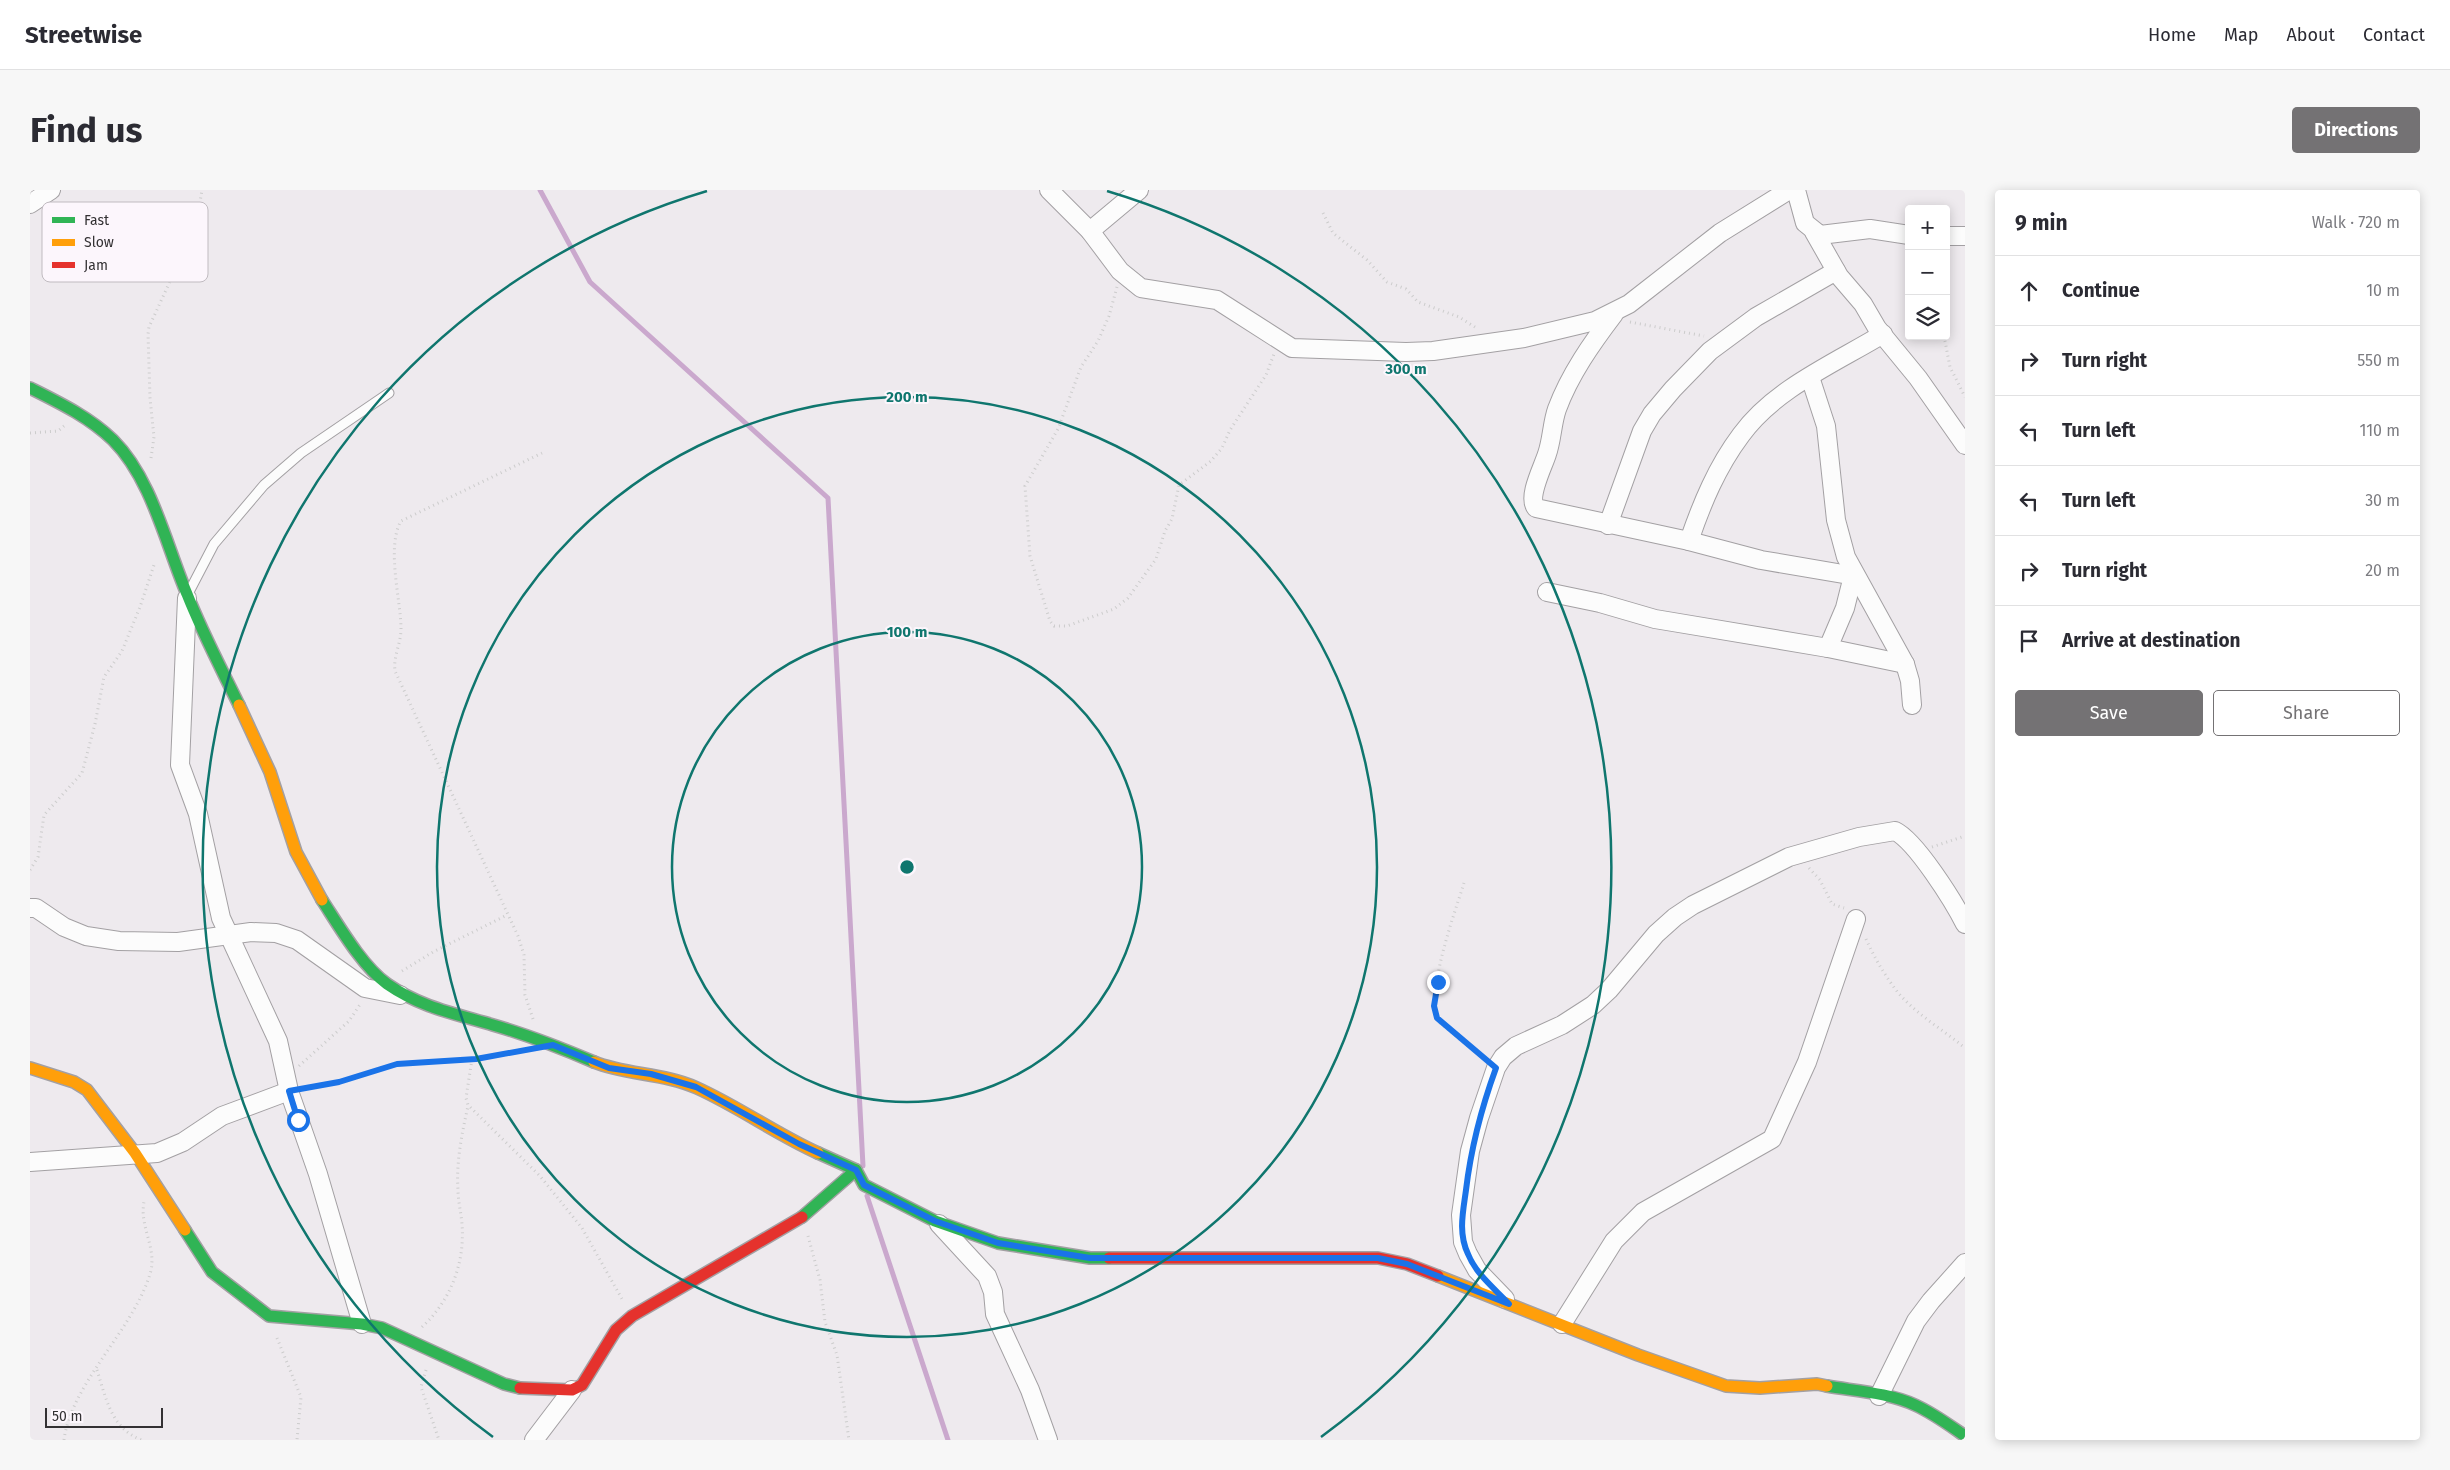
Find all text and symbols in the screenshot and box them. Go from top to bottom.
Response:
text: Streetwise [25,21,142,49]
text: Home [2148,24,2196,46]
text: Map [2224,24,2258,46]
text: About [2286,24,2335,46]
text: Contact [2363,24,2425,46]
button: Directions [2292,107,2420,153]
text: Find us [30,109,142,151]
legend [42,202,208,282]
map controls [1905,205,1950,340]
button: + [1905,205,1950,250]
text: 9 min [2015,210,2068,236]
text: Fast [84,212,110,229]
text: Walk · 720 m [2312,213,2400,232]
text: Slow [84,234,114,251]
button: − [1905,250,1950,295]
text: Jam [84,257,108,274]
icon: ahead [2015,277,2043,305]
text: Continue [2062,279,2140,302]
text: 10 m [2366,281,2400,300]
button: layers [1905,295,1950,340]
icon: right [2015,347,2043,375]
text: Turn right [2062,349,2147,372]
text: 550 m [2357,351,2400,370]
text: 300 m [1384,360,1427,378]
text: 200 m [886,388,928,406]
icon: left [2015,417,2043,445]
text: Turn left [2062,419,2136,442]
text: 110 m [2359,421,2400,440]
icon: left [2015,487,2043,515]
text: Turn left [2062,489,2136,512]
text: 30 m [2365,491,2400,510]
icon: right [2015,557,2043,585]
text: Turn right [2062,559,2147,582]
text: 20 m [2365,561,2400,580]
text: 100 m [887,623,927,641]
icon: arrive [2015,627,2043,655]
text: Arrive at destination [2062,629,2241,652]
button: Save [2015,690,2203,736]
button: Share [2213,690,2400,736]
centre of rings [898,858,916,876]
route end [1427,971,1450,994]
route start [287,1109,310,1132]
scale bar [45,1405,162,1428]
text: 50 m [52,1408,83,1425]

